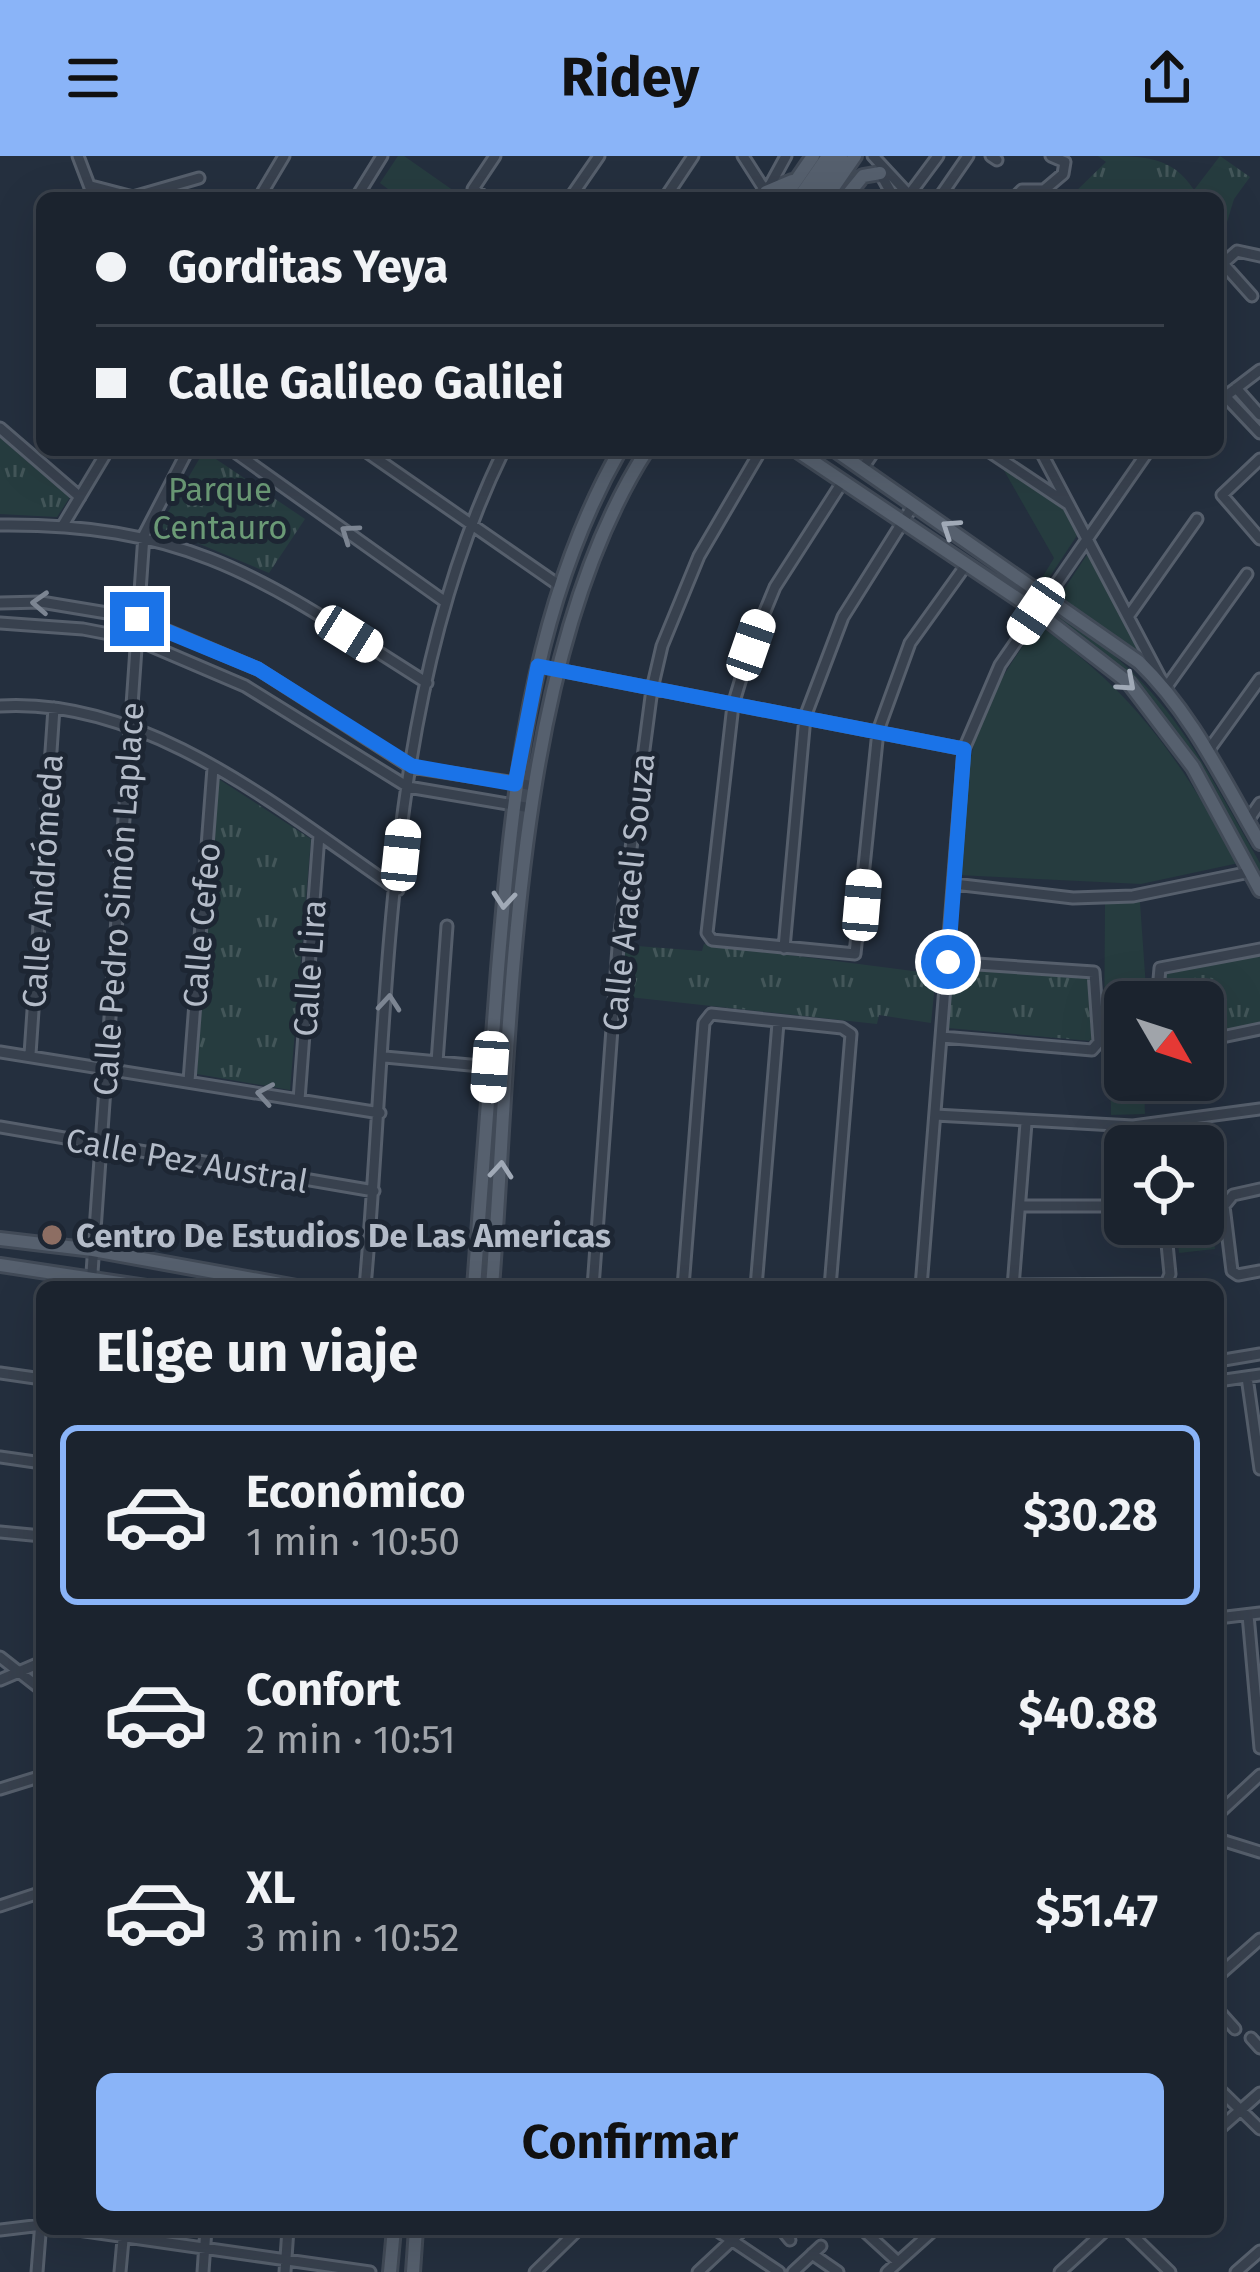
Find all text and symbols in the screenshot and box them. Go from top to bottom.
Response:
icon: menu [60,45,126,111]
icon: share [1134,45,1200,111]
text: Ridey [561,46,699,110]
text: Gorditas Yeya [168,240,448,294]
text: Calle Galileo Galilei [168,356,564,410]
park label: Parque Centauro [152,470,288,548]
one-way arrow [941,521,963,543]
one-way arrow [340,525,362,547]
car [1001,571,1071,651]
one-way arrow [30,590,49,616]
route end [110,592,164,646]
car [309,600,389,668]
car [722,605,780,685]
one-way arrow [1114,669,1135,690]
street label: Calle Pedro Simón Laplace [85,701,153,1097]
street label: Calle Araceli Souza [595,751,663,1033]
street label: Calle Andrómeda [14,753,72,1009]
car [379,817,423,893]
street label: Calle Cefeo [175,841,229,1009]
car [841,868,883,942]
one-way arrow [492,891,517,910]
street label: Calle Lira [285,898,335,1038]
route start [921,935,975,989]
north arrow [1104,981,1224,1101]
map controls [1104,981,1224,1245]
one-way arrow [376,993,401,1012]
car [470,1030,510,1104]
one-way arrow [255,1082,275,1108]
street label: Calle Pez Austral [63,1120,311,1202]
button: locate [1104,1125,1224,1245]
one-way arrow [488,1160,513,1179]
place label: Centro De Estudios De Las Americas [76,1216,611,1256]
marker: Centro De Estudios De Las Americas [39,1222,65,1248]
text: Elige un viaje [96,1321,418,1385]
icon: car [102,1461,210,1569]
text: Económico [246,1465,466,1519]
text: $30.28 [1023,1488,1158,1542]
text: 1 min · 10:50 [246,1519,460,1565]
icon: car [102,1659,210,1767]
text: Confort [246,1663,401,1717]
text: $40.88 [1018,1686,1158,1740]
text: 2 min · 10:51 [246,1717,456,1763]
icon: car [102,1857,210,1965]
text: XL [246,1861,295,1915]
text: $51.47 [1036,1884,1158,1938]
text: 3 min · 10:52 [246,1915,460,1961]
button: Confirmar [96,2073,1164,2211]

